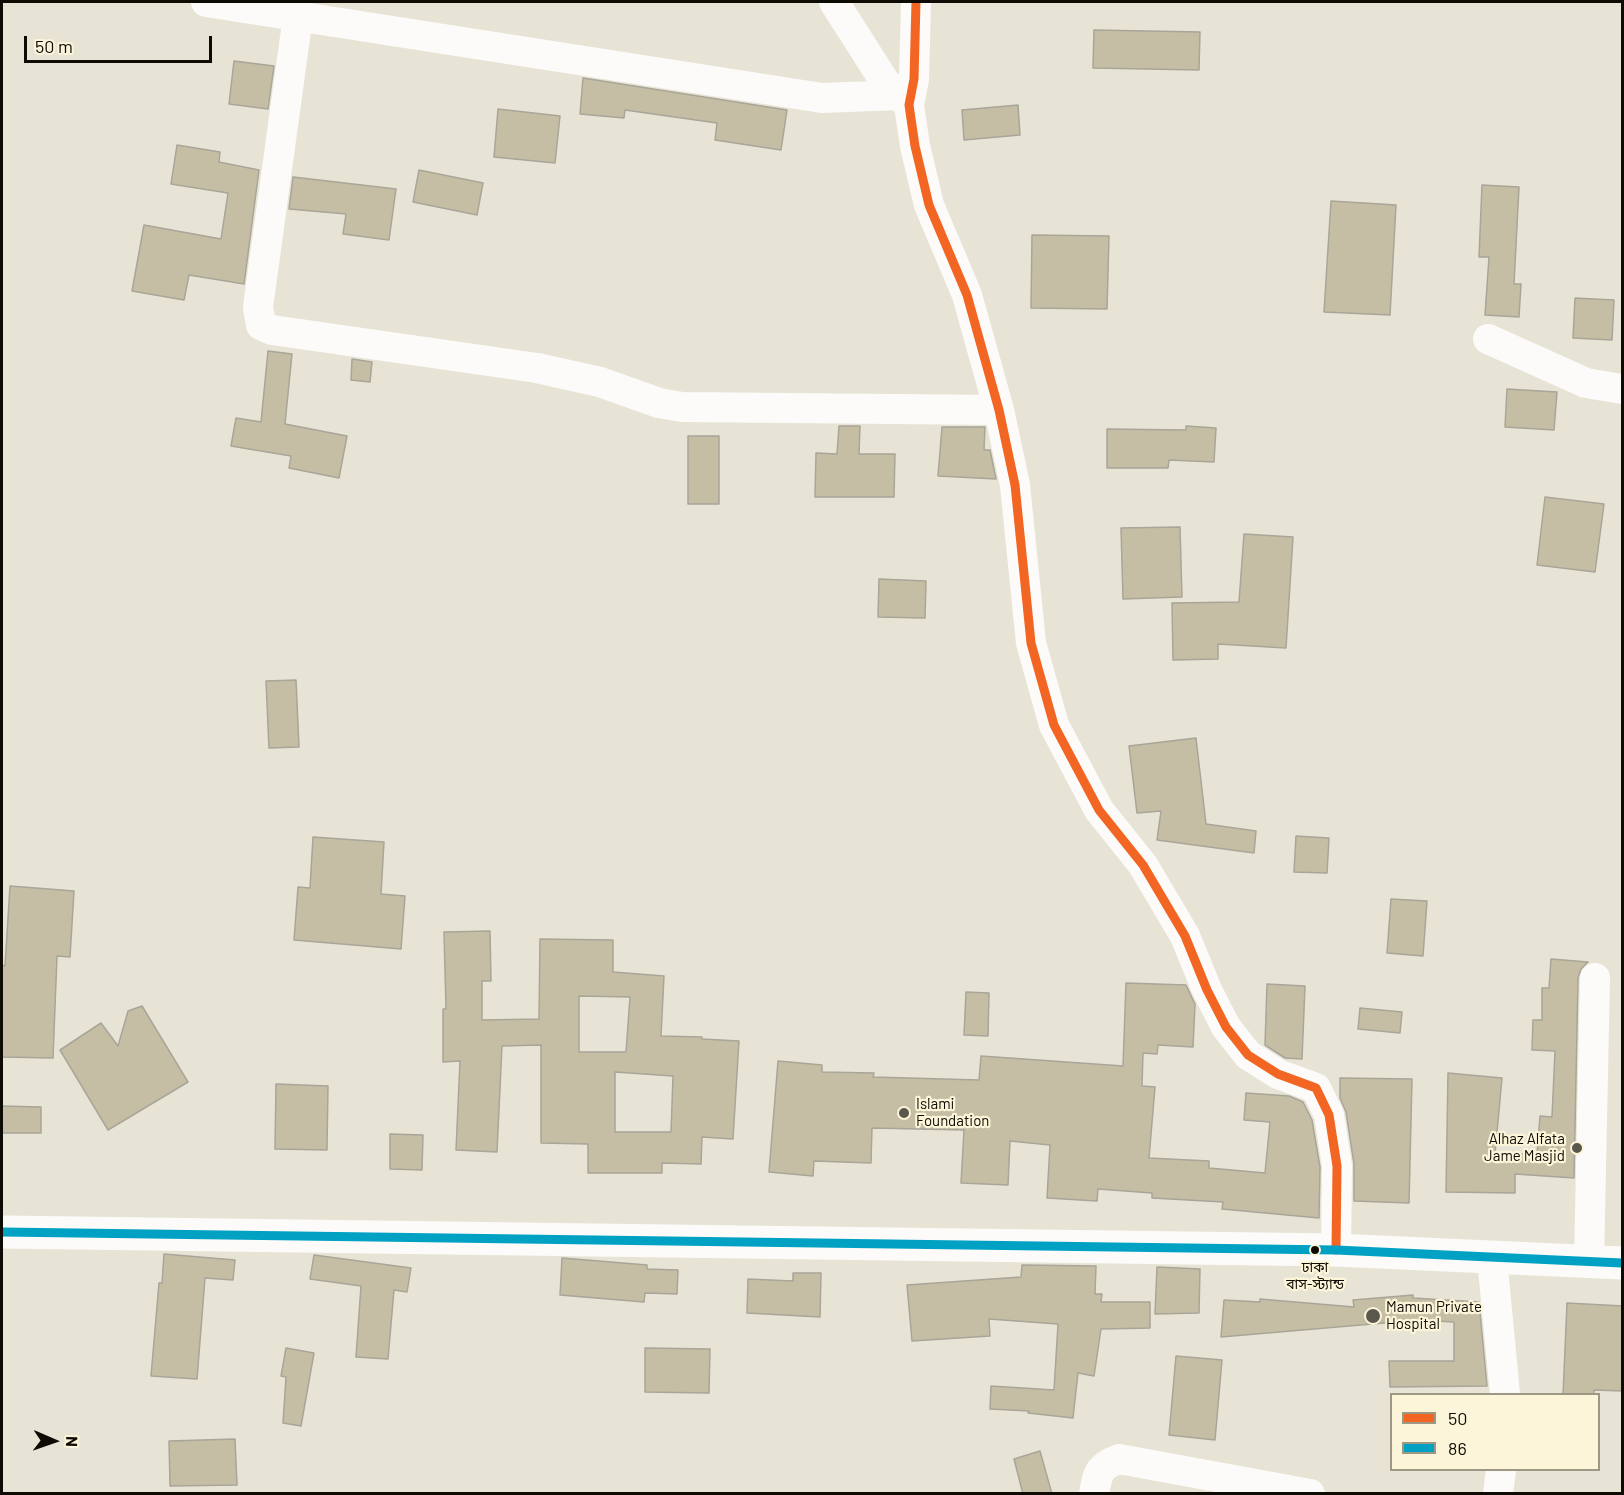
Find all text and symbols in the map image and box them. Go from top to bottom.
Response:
scale bar [27,24,214,62]
text: 50 m [35,35,73,57]
place label: Islami Foundation [916,1095,989,1130]
marker: Islami Foundation [897,1106,911,1120]
place label: Alhaz Alfata Jame Masjid [1484,1130,1565,1165]
marker: Alhaz Alfata Jame Masjid [1570,1141,1584,1155]
marker: ঢাকা বাস-স্ট্যান্ড [1309,1244,1321,1256]
place label: ঢাকা বাস-স্ট্যান্ড [1286,1259,1344,1292]
place label: Mamun Private Hospital [1386,1298,1482,1333]
marker: Mamun Private Hospital [1364,1307,1382,1325]
legend [1390,1393,1600,1471]
text: 50 [1448,1407,1467,1429]
north arrow [24,1411,84,1471]
text: N [63,1436,82,1447]
text: 86 [1448,1437,1467,1459]

